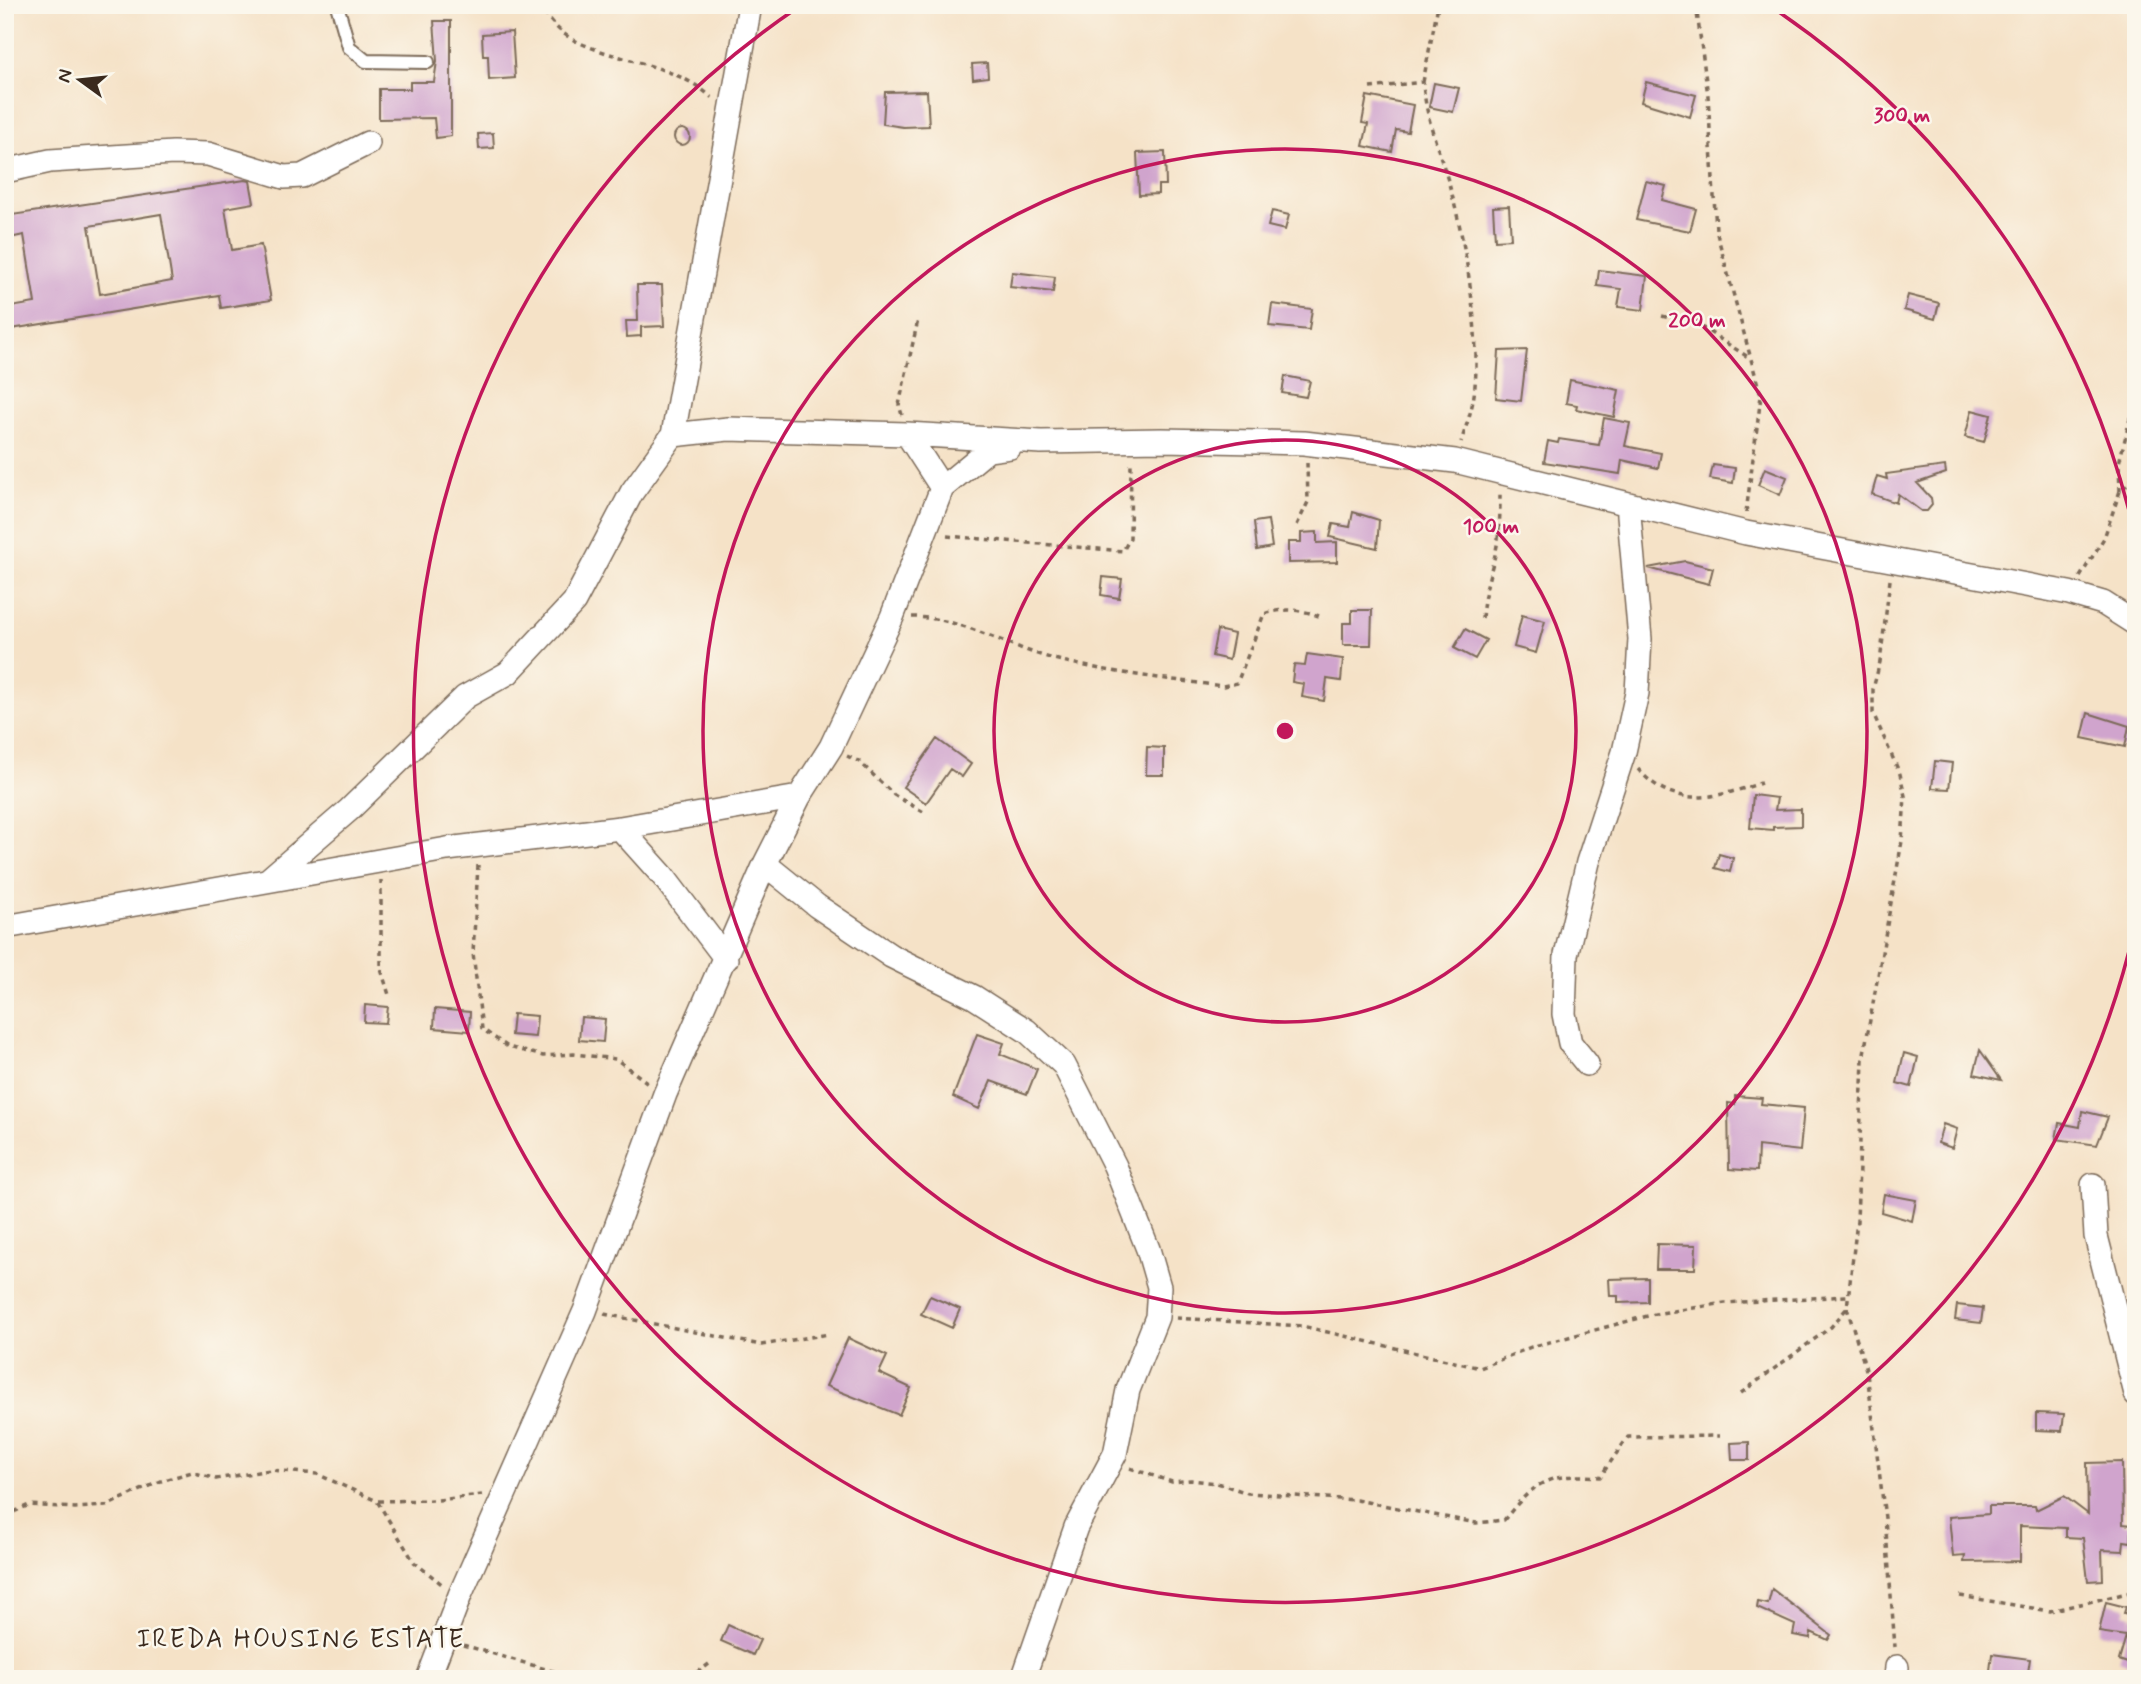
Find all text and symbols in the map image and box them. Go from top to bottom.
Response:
north arrow [46,46,116,116]
text: N [51,67,79,85]
text: 300 m [1874,102,1931,130]
text: 200 m [1668,307,1726,335]
text: 100 m [1463,513,1519,541]
centre of rings [1273,719,1297,743]
district label: IREDA HOUSING ESTATE [137,1623,465,1657]

